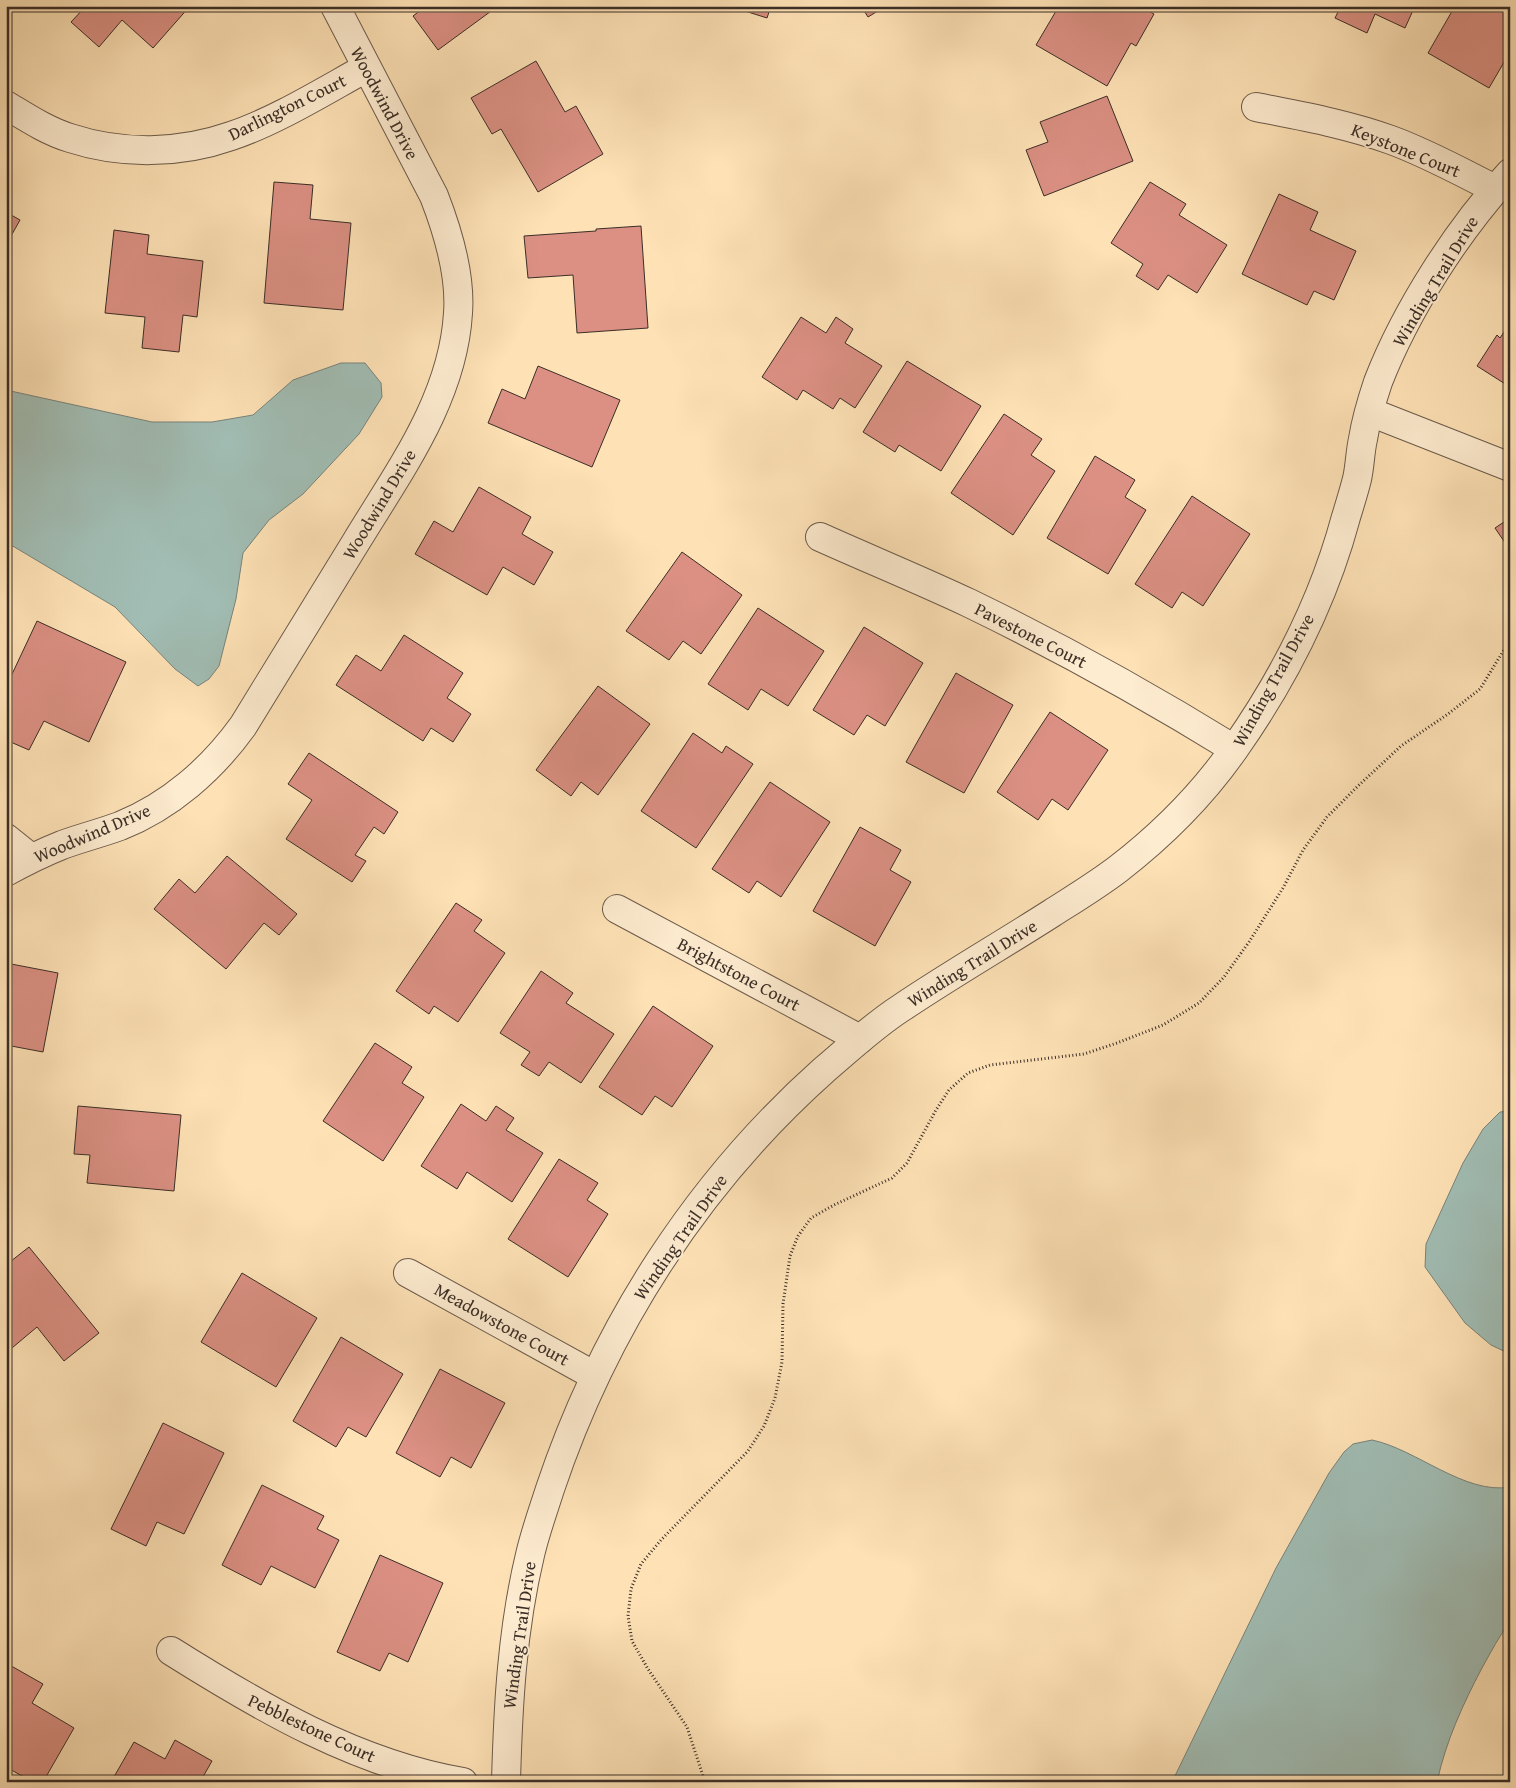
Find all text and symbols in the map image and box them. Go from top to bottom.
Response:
street label: Woodwind Drive [344,42,426,164]
street label: Darlington Court [224,67,351,147]
street label: Keystone Court [1347,116,1465,184]
street label: Winding Trail Drive [1385,210,1485,352]
street label: Woodwind Drive [335,444,423,564]
street label: Pavestone Court [970,595,1092,675]
street label: Winding Trail Drive [1225,609,1321,751]
street label: Woodwind Drive [29,796,155,870]
street label: Winding Trail Drive [902,912,1042,1014]
street label: Brightstone Court [673,930,806,1018]
street label: Winding Trail Drive [626,1168,734,1306]
street label: Meadowstone Court [430,1276,575,1373]
street label: Winding Trail Drive [495,1560,543,1710]
street label: Pebblestone Court [244,1687,381,1770]

